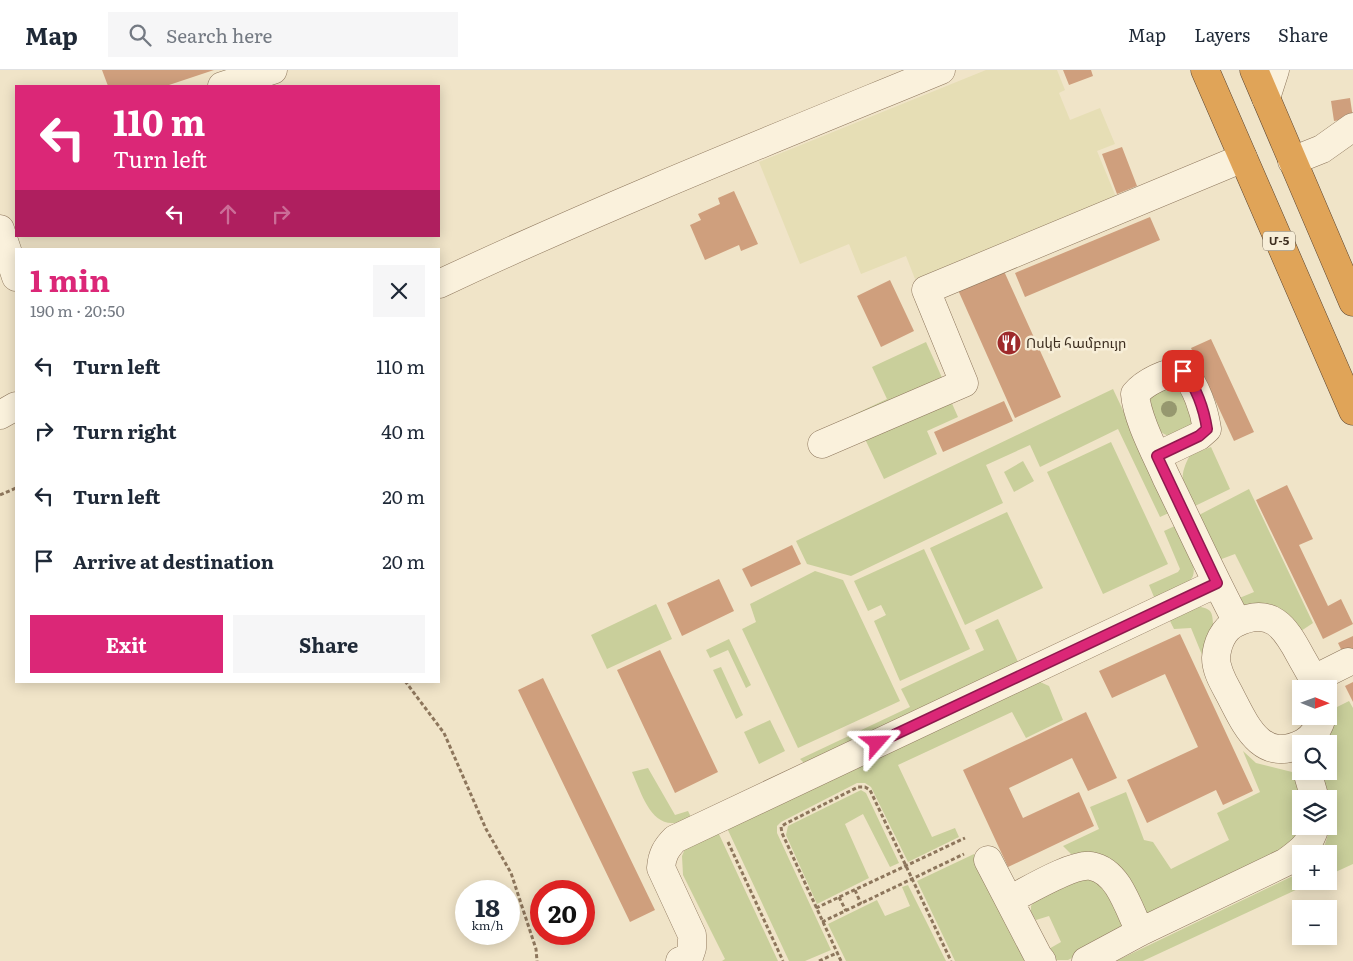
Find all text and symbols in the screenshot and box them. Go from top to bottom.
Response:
search box [108,12,458,57]
text: Map [25,17,78,52]
icon: search [126,21,154,49]
text: Search here [166,21,272,49]
text: Map [1128,21,1166,48]
text: Layers [1194,21,1250,48]
text: Share [1278,21,1328,48]
text: 110 m [113,95,205,147]
icon: left [30,105,95,170]
text: Turn left [113,142,207,175]
icon: left [161,200,189,228]
icon: ahead [214,200,242,228]
icon: right [267,200,295,228]
road number: Մ-5 [1263,232,1295,250]
text: 1 min [30,257,110,301]
button: close [373,265,425,317]
text: 190 m · 20:50 [30,298,125,322]
restaurant icon: Ոսկե համբույր [996,330,1022,356]
place label: Ոսկե համբույր [1026,332,1126,352]
pin [1162,350,1204,392]
icon: left [30,352,58,380]
text: Turn left [73,352,160,380]
text: 110 m [376,352,425,380]
icon: arrive [1169,357,1197,385]
icon: right [30,417,58,445]
text: Turn right [73,417,177,445]
text: 40 m [381,417,425,445]
icon: left [30,482,58,510]
text: Turn left [73,482,160,510]
text: 20 m [382,482,425,510]
icon: arrive [30,547,58,575]
text: Arrive at destination [73,547,274,575]
text: 20 m [382,547,425,575]
button: Exit [30,615,223,673]
button: Share [233,615,425,673]
north arrow [1292,680,1338,725]
map controls [1292,680,1337,945]
position arrow [850,716,902,768]
button: search [1292,735,1337,780]
button: layers [1292,790,1337,835]
button: + [1292,845,1337,890]
speed limit sign: 20 [530,880,595,945]
text: 18 [475,888,500,925]
button: − [1292,900,1337,945]
text: km/h [472,916,503,934]

